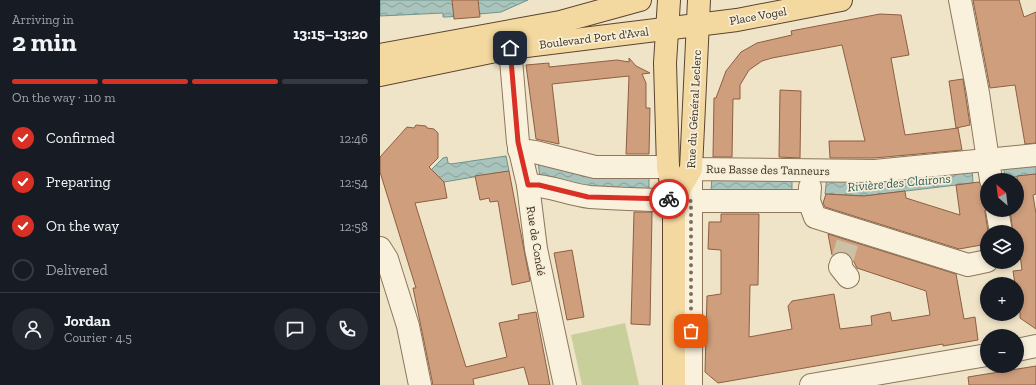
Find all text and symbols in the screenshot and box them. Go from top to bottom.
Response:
street label: Place Vogel [728,4,788,28]
text: Arriving in [12,12,74,27]
street label: Boulevard Port d'Aval [538,24,650,52]
text: 13:15–13:20 [293,25,368,43]
text: 2 min [12,26,77,58]
pin [493,31,527,65]
icon: home [499,37,521,59]
street label: Rue du Général Leclerc [684,49,704,169]
text: On the way · 110 m [12,90,115,105]
icon: check [12,127,34,149]
text: Confirmed [46,129,115,147]
text: 12:46 [339,131,368,146]
street label: Rue Basse des Tanneurs [706,162,830,178]
icon: check [12,171,34,193]
water label: Rivière des Clairons [847,171,951,194]
text: Preparing [46,173,111,191]
north arrow [980,173,1024,217]
map controls [980,173,1024,373]
text: 12:54 [340,175,368,190]
courier [649,179,689,219]
icon: bike [658,188,680,210]
street label: Rue de Condé [524,205,548,277]
icon: check [12,215,34,237]
text: On the way [46,217,119,235]
text: 12:58 [340,219,368,234]
button: layers [980,225,1024,269]
text: Delivered [46,261,108,279]
button: + [980,277,1024,321]
button: person [12,308,54,350]
button: chat [274,308,316,350]
button: phone [326,308,368,350]
text: Jordan [64,312,110,330]
pin [674,314,708,348]
icon: bag [680,320,702,342]
button: − [980,329,1024,373]
text: Courier · 4.5 [64,330,132,345]

